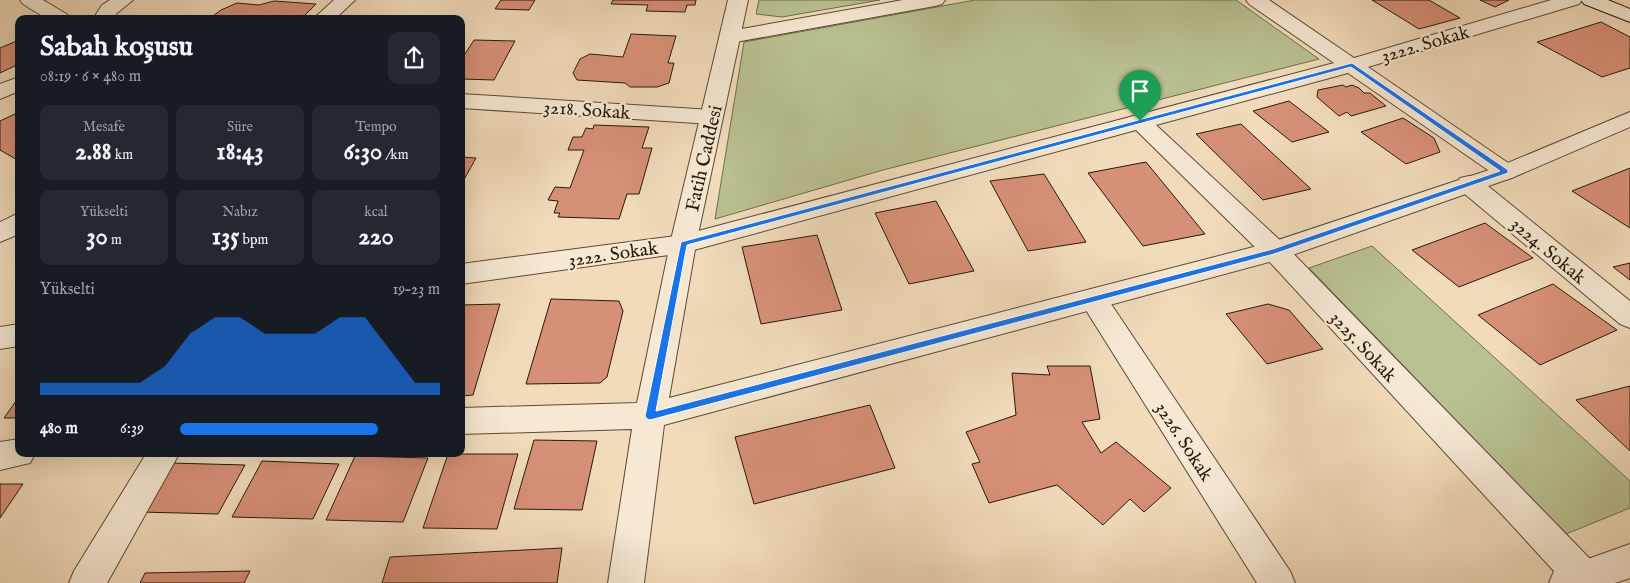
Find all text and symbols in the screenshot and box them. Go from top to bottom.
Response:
street label: 3222. Sokak [1379,21,1473,69]
text: Sabah koşusu [40,30,193,65]
button: share [388,32,440,84]
text: 08:19 · 6 × 480 m [40,67,141,87]
pin [1119,70,1161,121]
icon: arrive [1126,77,1154,105]
street label: 3218. Sokak [543,96,632,126]
street label: Fatih Caddesi [681,103,729,214]
text: Mesafe [83,118,125,136]
text: Süre [227,118,253,136]
text: Tempo [355,118,397,136]
text: 2.88 [75,136,112,168]
text: 18:43 [216,136,264,168]
text: 6:30 [344,136,382,168]
text: km [112,146,133,164]
text: /km [382,146,408,164]
text: Yükselti [80,203,128,221]
text: Nabız [222,203,258,221]
text: kcal [364,203,388,221]
street label: 3224. Sokak [1505,213,1591,291]
text: 30 [86,221,108,253]
text: 135 [212,221,239,253]
text: 220 [358,221,394,253]
text: m [108,231,122,249]
text: bpm [239,231,268,249]
street label: 3222. Sokak [567,237,661,273]
text: Yükselti [40,280,95,300]
text: 19–23 m [392,280,440,300]
street label: 3225. Sokak [1324,307,1402,388]
street label: 3226. Sokak [1149,398,1218,487]
text: 480 m [40,419,78,439]
text: 6:39 [120,419,144,439]

